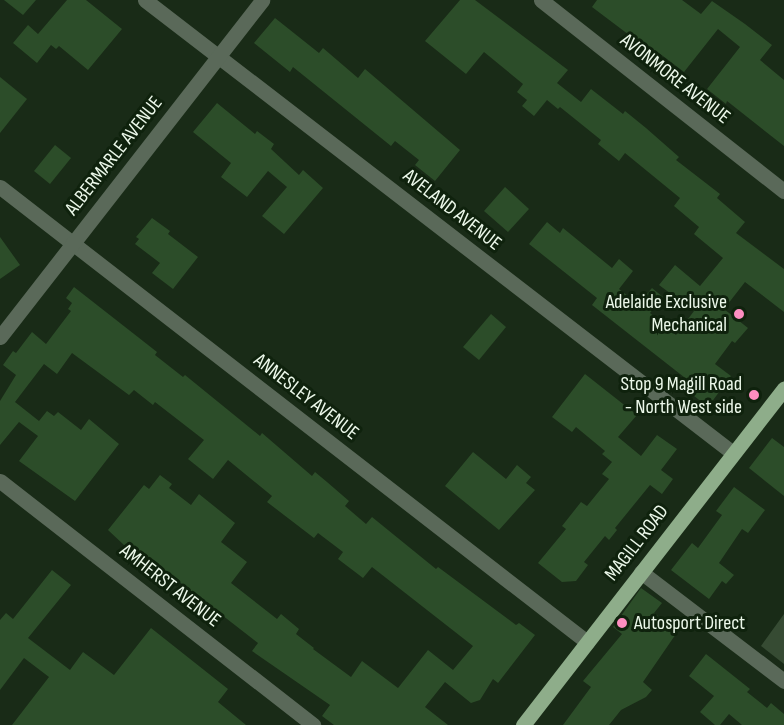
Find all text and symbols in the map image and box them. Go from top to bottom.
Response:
street label: AVONMORE AVENUE [615,29,735,129]
street label: ALBERMARLE AVENUE [60,92,168,220]
street label: AVELAND AVENUE [398,164,506,256]
place label: Adelaide Exclusive Mechanical [606,290,727,337]
marker: Adelaide Exclusive Mechanical [732,307,746,321]
street label: ANNESLEY AVENUE [249,349,363,445]
place label: Stop 9 Magill Road - North West side [620,372,742,419]
marker: Stop 9 Magill Road - North West side [747,388,761,402]
street label: MAGILL ROAD [600,500,674,586]
street label: AMHERST AVENUE [115,539,225,633]
place label: Autosport Direct [634,611,745,635]
marker: Autosport Direct [615,616,629,630]

